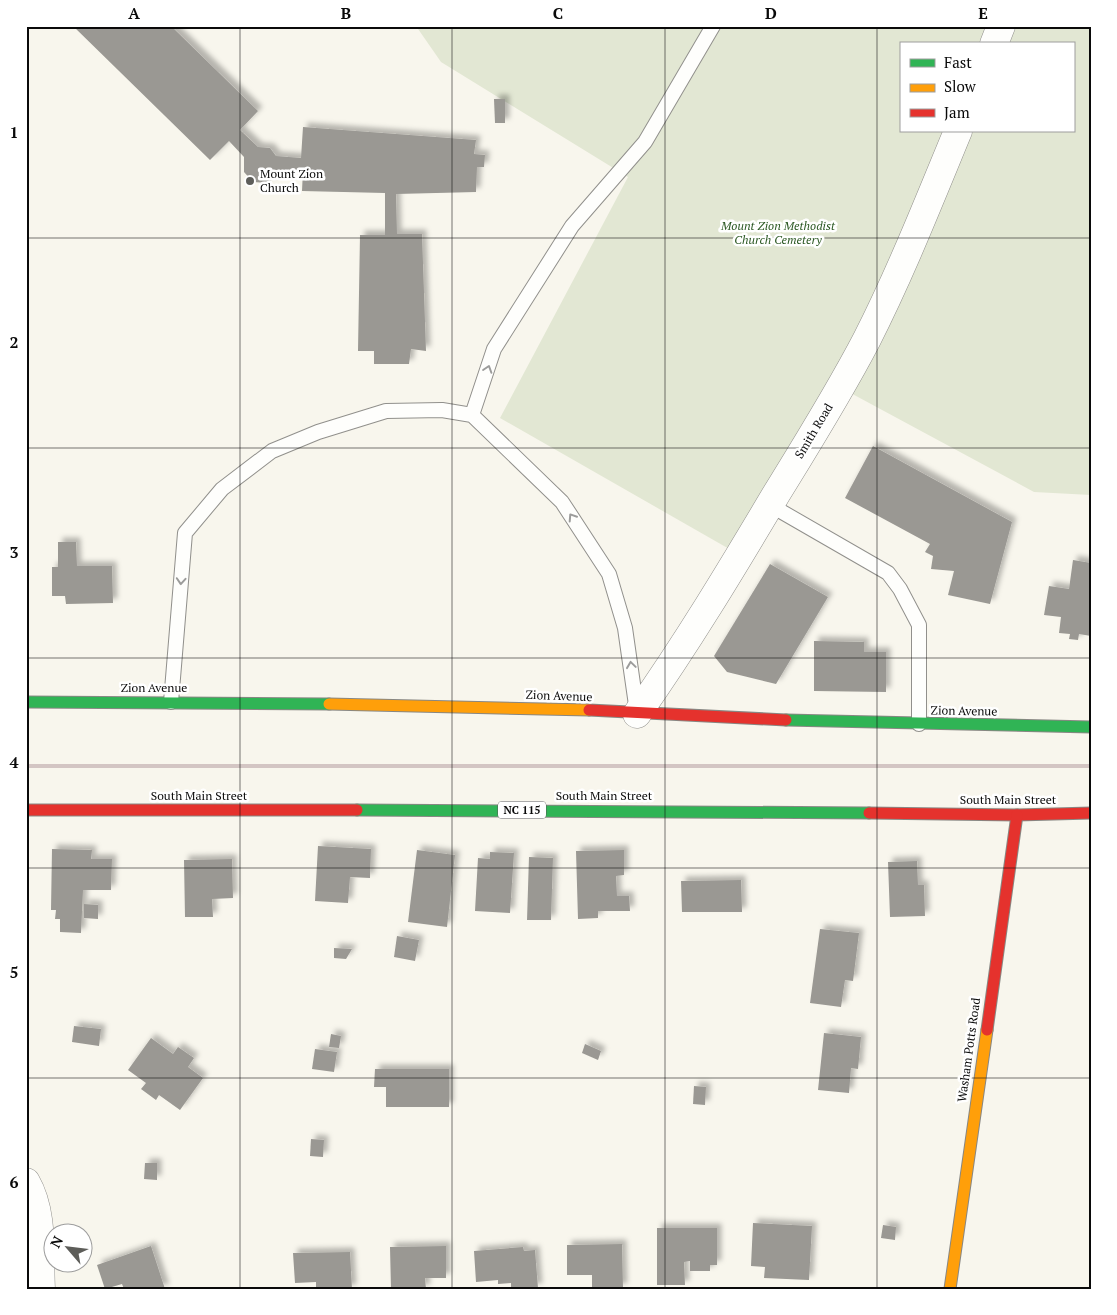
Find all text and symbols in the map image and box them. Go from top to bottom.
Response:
text: A [128,2,140,24]
text: B [341,2,351,24]
text: C [553,2,563,24]
text: D [765,2,777,24]
text: E [978,2,988,24]
legend [900,42,1074,132]
text: Fast [944,52,972,72]
text: Slow [944,76,977,96]
text: Jam [944,102,970,122]
text: 1 [9,121,19,143]
place label: Mount Zion Church [260,166,323,195]
marker: Mount Zion Church [244,175,256,187]
park label: Mount Zion Methodist Church Cemetery [720,218,836,247]
text: 2 [9,331,19,353]
one-way arrow [482,365,492,374]
street label: Smith Road [791,400,836,461]
one-way arrow [569,513,578,522]
text: 3 [9,541,19,563]
one-way arrow [175,578,186,586]
one-way arrow [626,661,637,669]
street label: Zion Avenue [121,680,187,695]
street label: Zion Avenue [525,687,593,704]
street label: Zion Avenue [931,702,997,719]
text: 4 [9,751,19,773]
street label: South Main Street [151,788,248,803]
street label: South Main Street [556,788,653,803]
street label: South Main Street [960,792,1057,807]
road number: NC 115 [498,802,546,818]
text: 5 [9,961,19,983]
street label: Washam Potts Road [954,996,983,1103]
text: 6 [9,1171,19,1193]
north arrow [42,1222,92,1272]
text: N [45,1232,67,1251]

